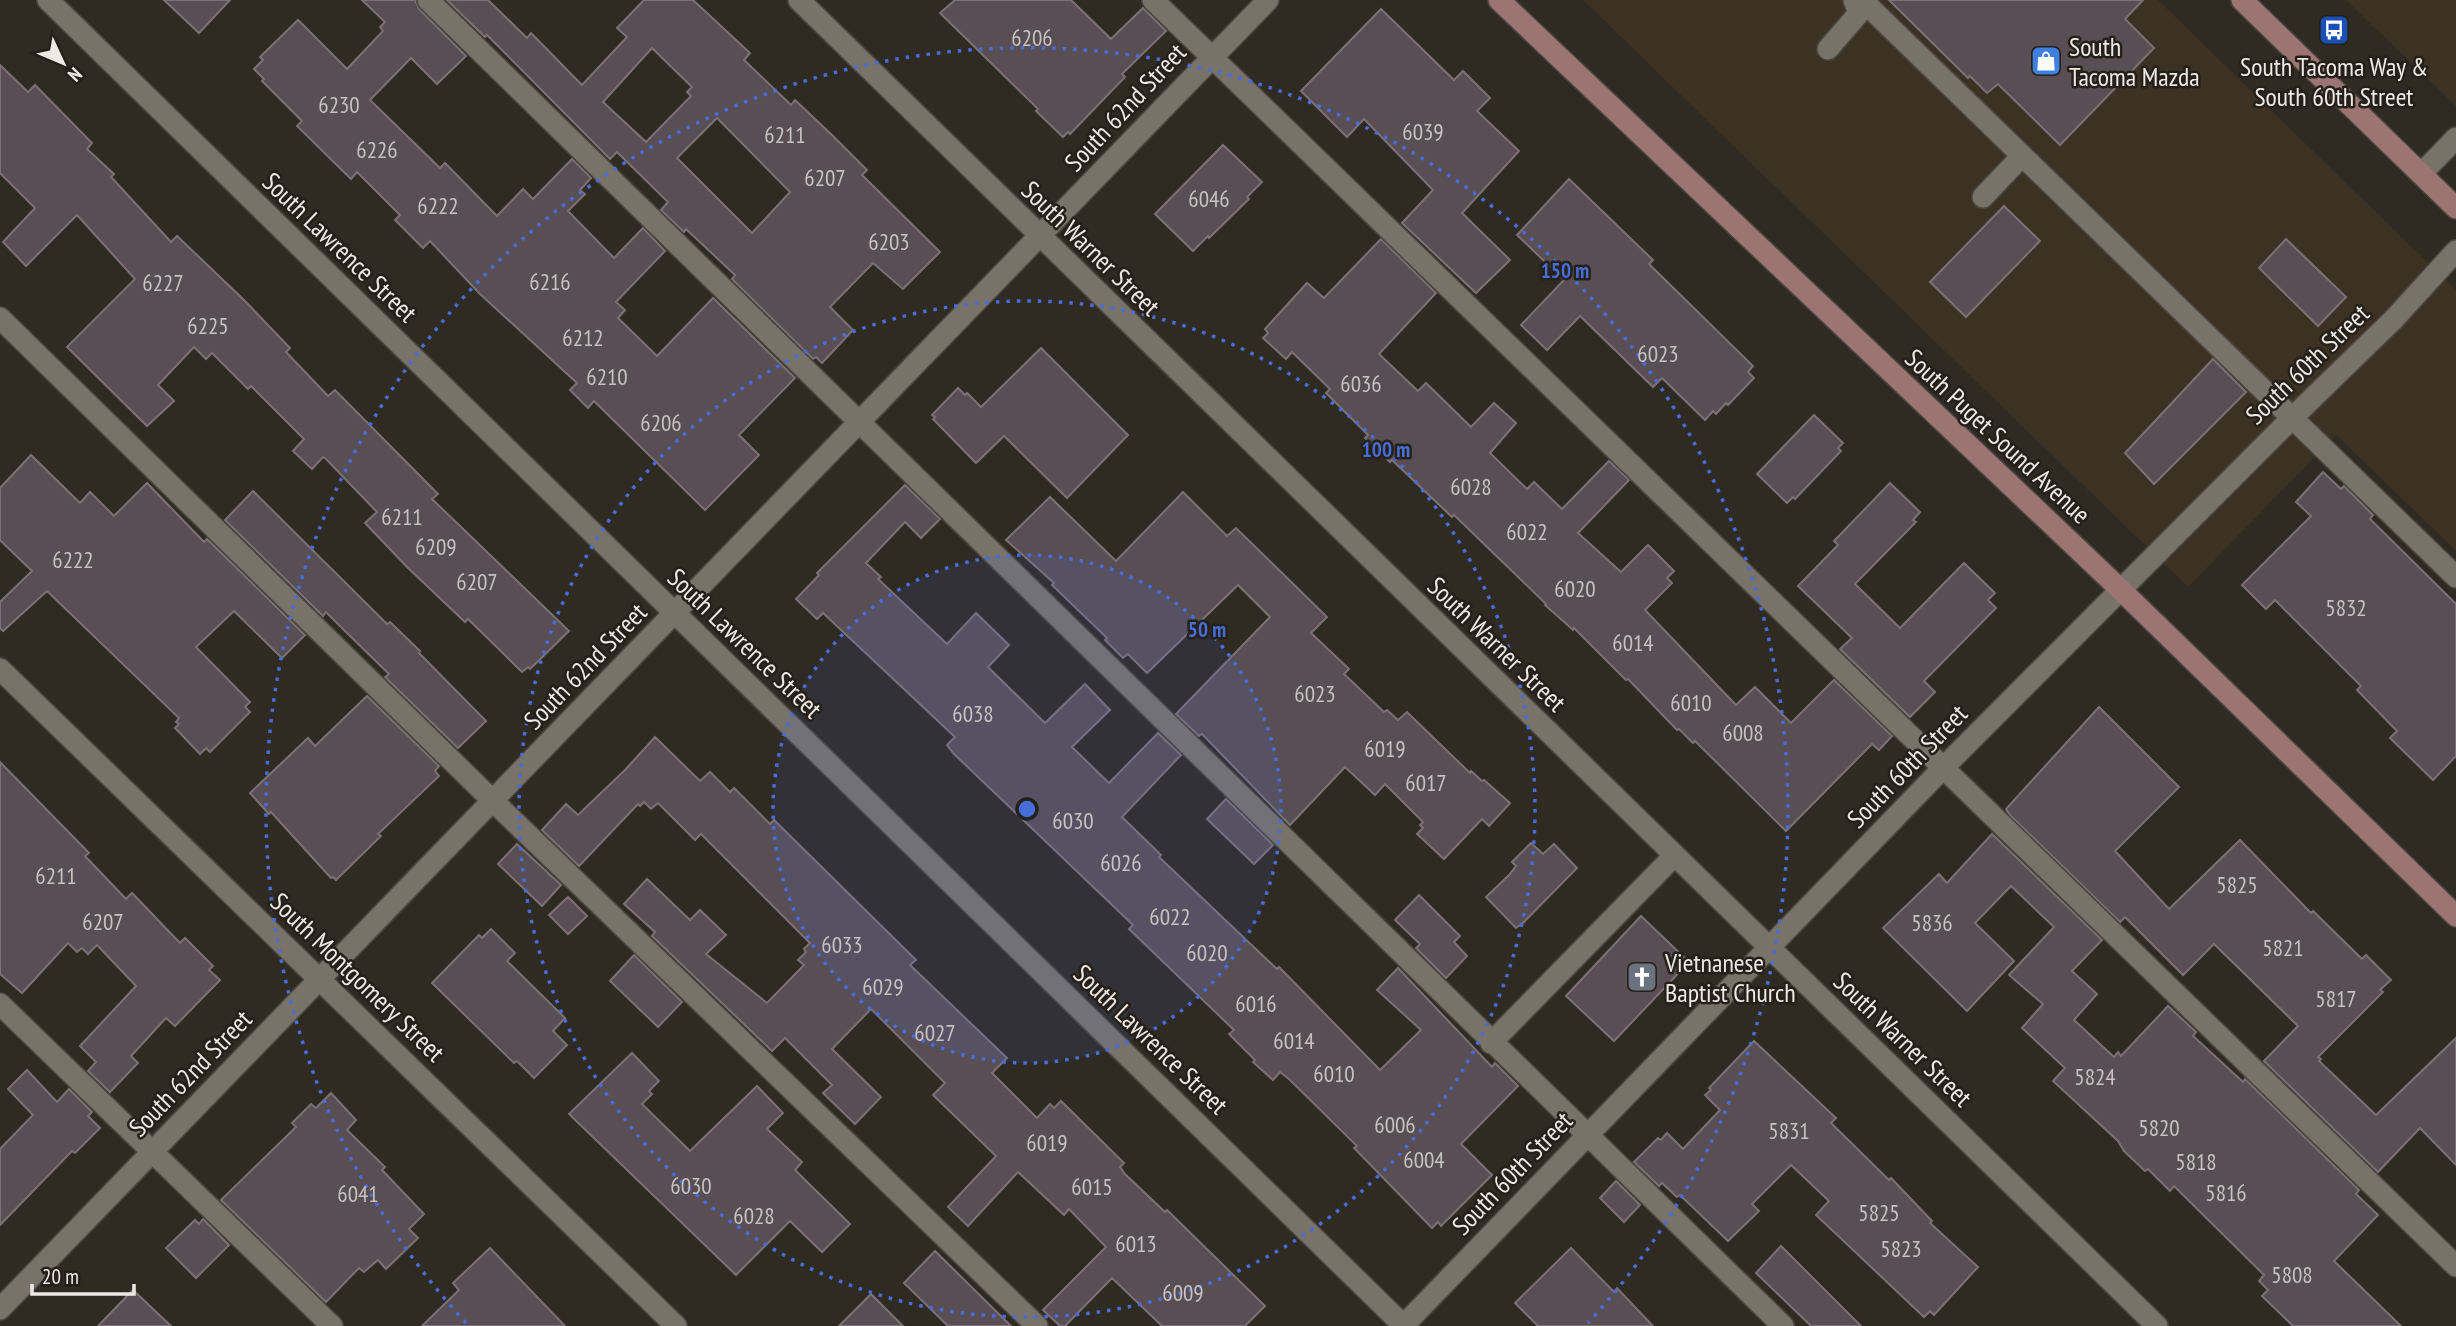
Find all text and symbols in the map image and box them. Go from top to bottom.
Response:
bus stop icon: South Tacoma Way & South 60th Street [2317,13,2351,47]
house number: 6206 [1011,23,1053,52]
north arrow [28,28,98,98]
place label: South Tacoma Mazda [2069,30,2200,93]
street label: South 62nd Street [1057,36,1193,178]
shop icon: South Tacoma Mazda [2029,44,2063,78]
place label: South Tacoma Way & South 60th Street [2240,50,2428,113]
text: N [63,63,87,87]
house number: 6230 [318,90,360,119]
house number: 6039 [1402,117,1444,146]
house number: 6211 [764,120,806,149]
house number: 6226 [356,135,398,164]
house number: 6207 [804,163,846,192]
street label: South Lawrence Street [256,165,424,329]
street label: South Warner Street [1015,174,1167,322]
house number: 6046 [1188,184,1230,213]
house number: 6222 [417,191,459,220]
house number: 6203 [868,227,910,256]
text: 150 m [1541,257,1589,284]
house number: 6216 [529,267,571,296]
house number: 6227 [142,268,184,297]
street label: South 60th Street [2238,297,2376,431]
house number: 6225 [187,311,229,340]
house number: 6212 [562,323,604,352]
house number: 6023 [1637,339,1679,368]
street label: South Puget Sound Avenue [1898,342,2098,530]
house number: 6210 [586,362,628,391]
house number: 6036 [1340,369,1382,398]
house number: 6206 [640,408,682,437]
text: 100 m [1362,436,1410,463]
house number: 6028 [1450,472,1492,501]
house number: 6211 [381,502,423,531]
house number: 6022 [1506,517,1548,546]
house number: 6209 [415,532,457,561]
house number: 6222 [52,545,94,574]
street label: South Lawrence Street [661,561,829,725]
house number: 6207 [456,567,498,596]
street label: South Warner Street [1421,570,1573,718]
house number: 6020 [1554,574,1596,603]
house number: 5832 [2325,593,2367,622]
street label: South 62nd Street [516,596,654,736]
text: 50 m [1188,616,1226,643]
house number: 6014 [1612,628,1654,657]
house number: 6023 [1294,679,1336,708]
house number: 6010 [1670,688,1712,717]
street label: South 60th Street [1840,697,1974,835]
house number: 6038 [952,699,994,728]
house number: 6008 [1722,718,1764,747]
house number: 6019 [1364,734,1406,763]
house number: 6017 [1405,768,1447,797]
centre of rings [1015,797,1039,821]
house number: 6030 [1052,806,1094,835]
house number: 6026 [1100,848,1142,877]
house number: 6211 [35,861,77,890]
house number: 5825 [2216,870,2258,899]
street label: South Montgomery Street [264,885,452,1069]
house number: 6022 [1149,902,1191,931]
house number: 6207 [82,907,124,936]
house number: 5836 [1911,908,1953,937]
house number: 6033 [821,930,863,959]
house number: 5821 [2262,933,2304,962]
house number: 6020 [1186,938,1228,967]
place label: Vietnanese Baptist Church [1664,946,1796,1009]
street label: South Lawrence Street [1067,957,1235,1121]
church icon: Vietnanese Baptist Church [1625,960,1659,994]
street label: South Warner Street [1827,965,1979,1113]
house number: 6029 [862,972,904,1001]
house number: 5817 [2315,984,2357,1013]
house number: 6016 [1235,989,1277,1018]
street label: South 62nd Street [121,1003,259,1143]
house number: 6027 [914,1018,956,1047]
house number: 6014 [1273,1026,1315,1055]
house number: 6010 [1313,1059,1355,1088]
house number: 5824 [2074,1062,2116,1091]
street label: South 60th Street [1445,1104,1579,1242]
house number: 6006 [1374,1110,1416,1139]
house number: 5820 [2138,1113,2180,1142]
house number: 5831 [1768,1116,1810,1145]
house number: 6019 [1026,1128,1068,1157]
house number: 6004 [1403,1145,1445,1174]
house number: 5818 [2175,1147,2217,1176]
house number: 6030 [670,1171,712,1200]
house number: 6015 [1071,1172,1113,1201]
house number: 5816 [2205,1178,2247,1207]
house number: 6041 [337,1179,379,1208]
house number: 5825 [1858,1198,1900,1227]
house number: 6028 [733,1201,775,1230]
house number: 6013 [1115,1229,1157,1258]
house number: 5823 [1880,1234,1922,1263]
scale bar [32,1252,133,1296]
house number: 5808 [2271,1260,2313,1289]
text: 20 m [42,1263,79,1290]
house number: 6009 [1162,1278,1204,1307]

